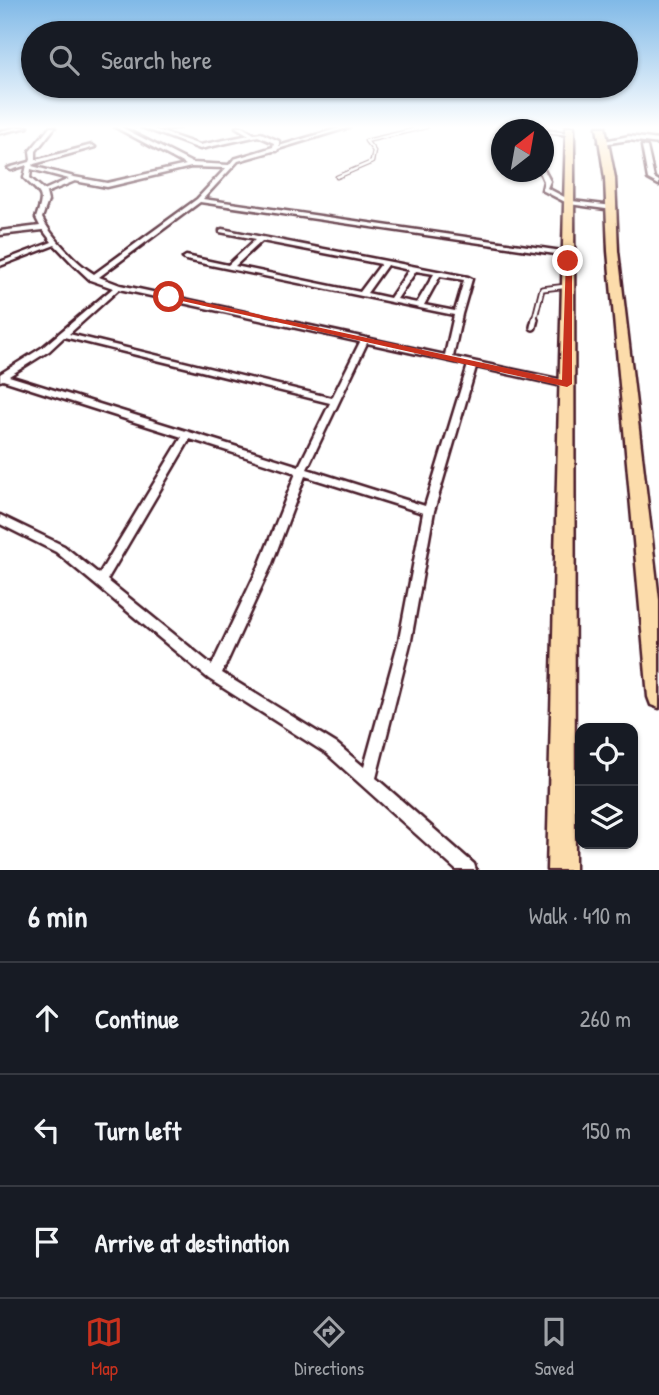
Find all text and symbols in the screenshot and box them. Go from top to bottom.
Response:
search box [21,21,638,98]
icon: search [45,41,83,79]
text: Search here [101,42,212,77]
north arrow [491,119,554,182]
route end [552,245,583,276]
route start [153,281,184,312]
map controls [575,723,638,849]
button: locate [575,723,638,786]
button: layers [575,786,638,849]
text: 6 min [28,896,88,936]
text: Walk · 410 m [529,900,631,931]
icon: ahead [28,999,66,1037]
text: Continue [95,1001,179,1036]
text: 260 m [580,1003,631,1034]
icon: left [28,1111,66,1149]
text: Turn left [95,1113,181,1148]
text: 150 m [582,1115,631,1146]
icon: arrive [28,1223,66,1261]
text: Arrive at destination [95,1225,290,1260]
tab: Map [85,1313,123,1381]
tab: Directions [294,1313,364,1381]
tab: Saved [535,1313,574,1381]

